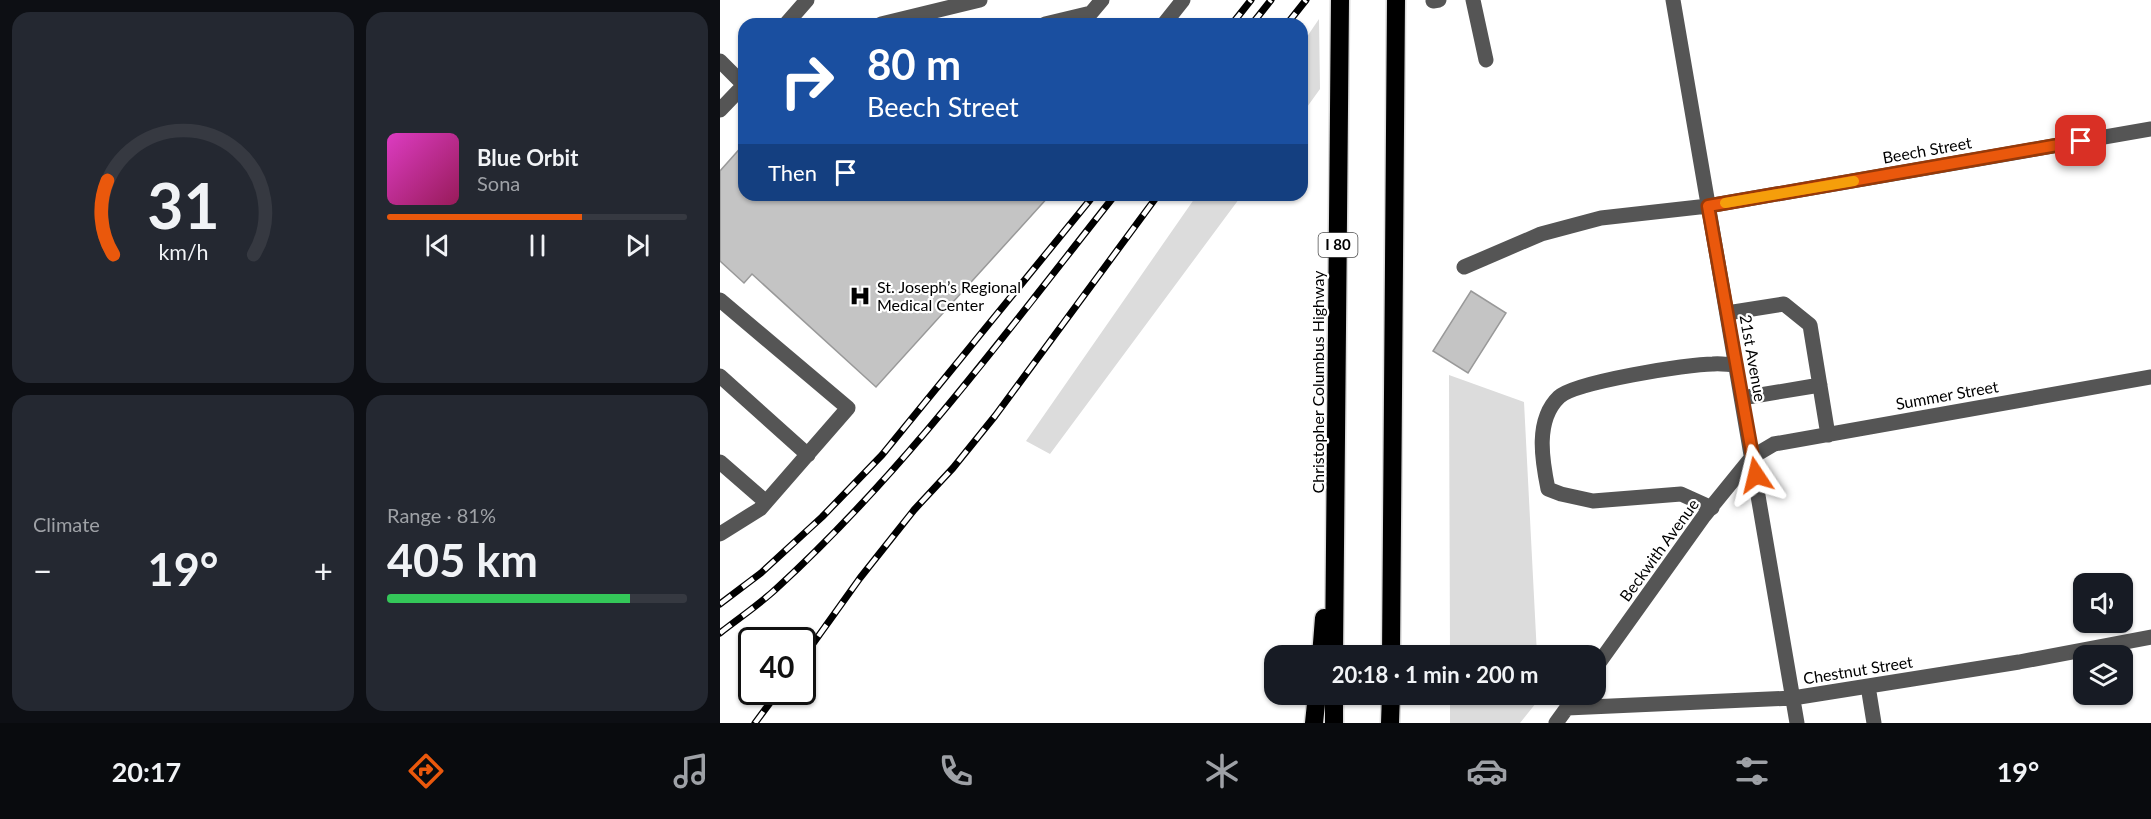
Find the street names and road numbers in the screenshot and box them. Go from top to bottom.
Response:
street label: Beech Street [1881,132,1973,167]
road number: I 80 [1318,233,1358,257]
street label: Christopher Columbus Highway [1308,270,1327,493]
street label: 21st Avenue [1737,313,1770,403]
street label: Summer Street [1894,376,2000,413]
street label: Beckwith Avenue [1615,495,1702,605]
street label: Chestnut Street [1802,651,1914,688]

